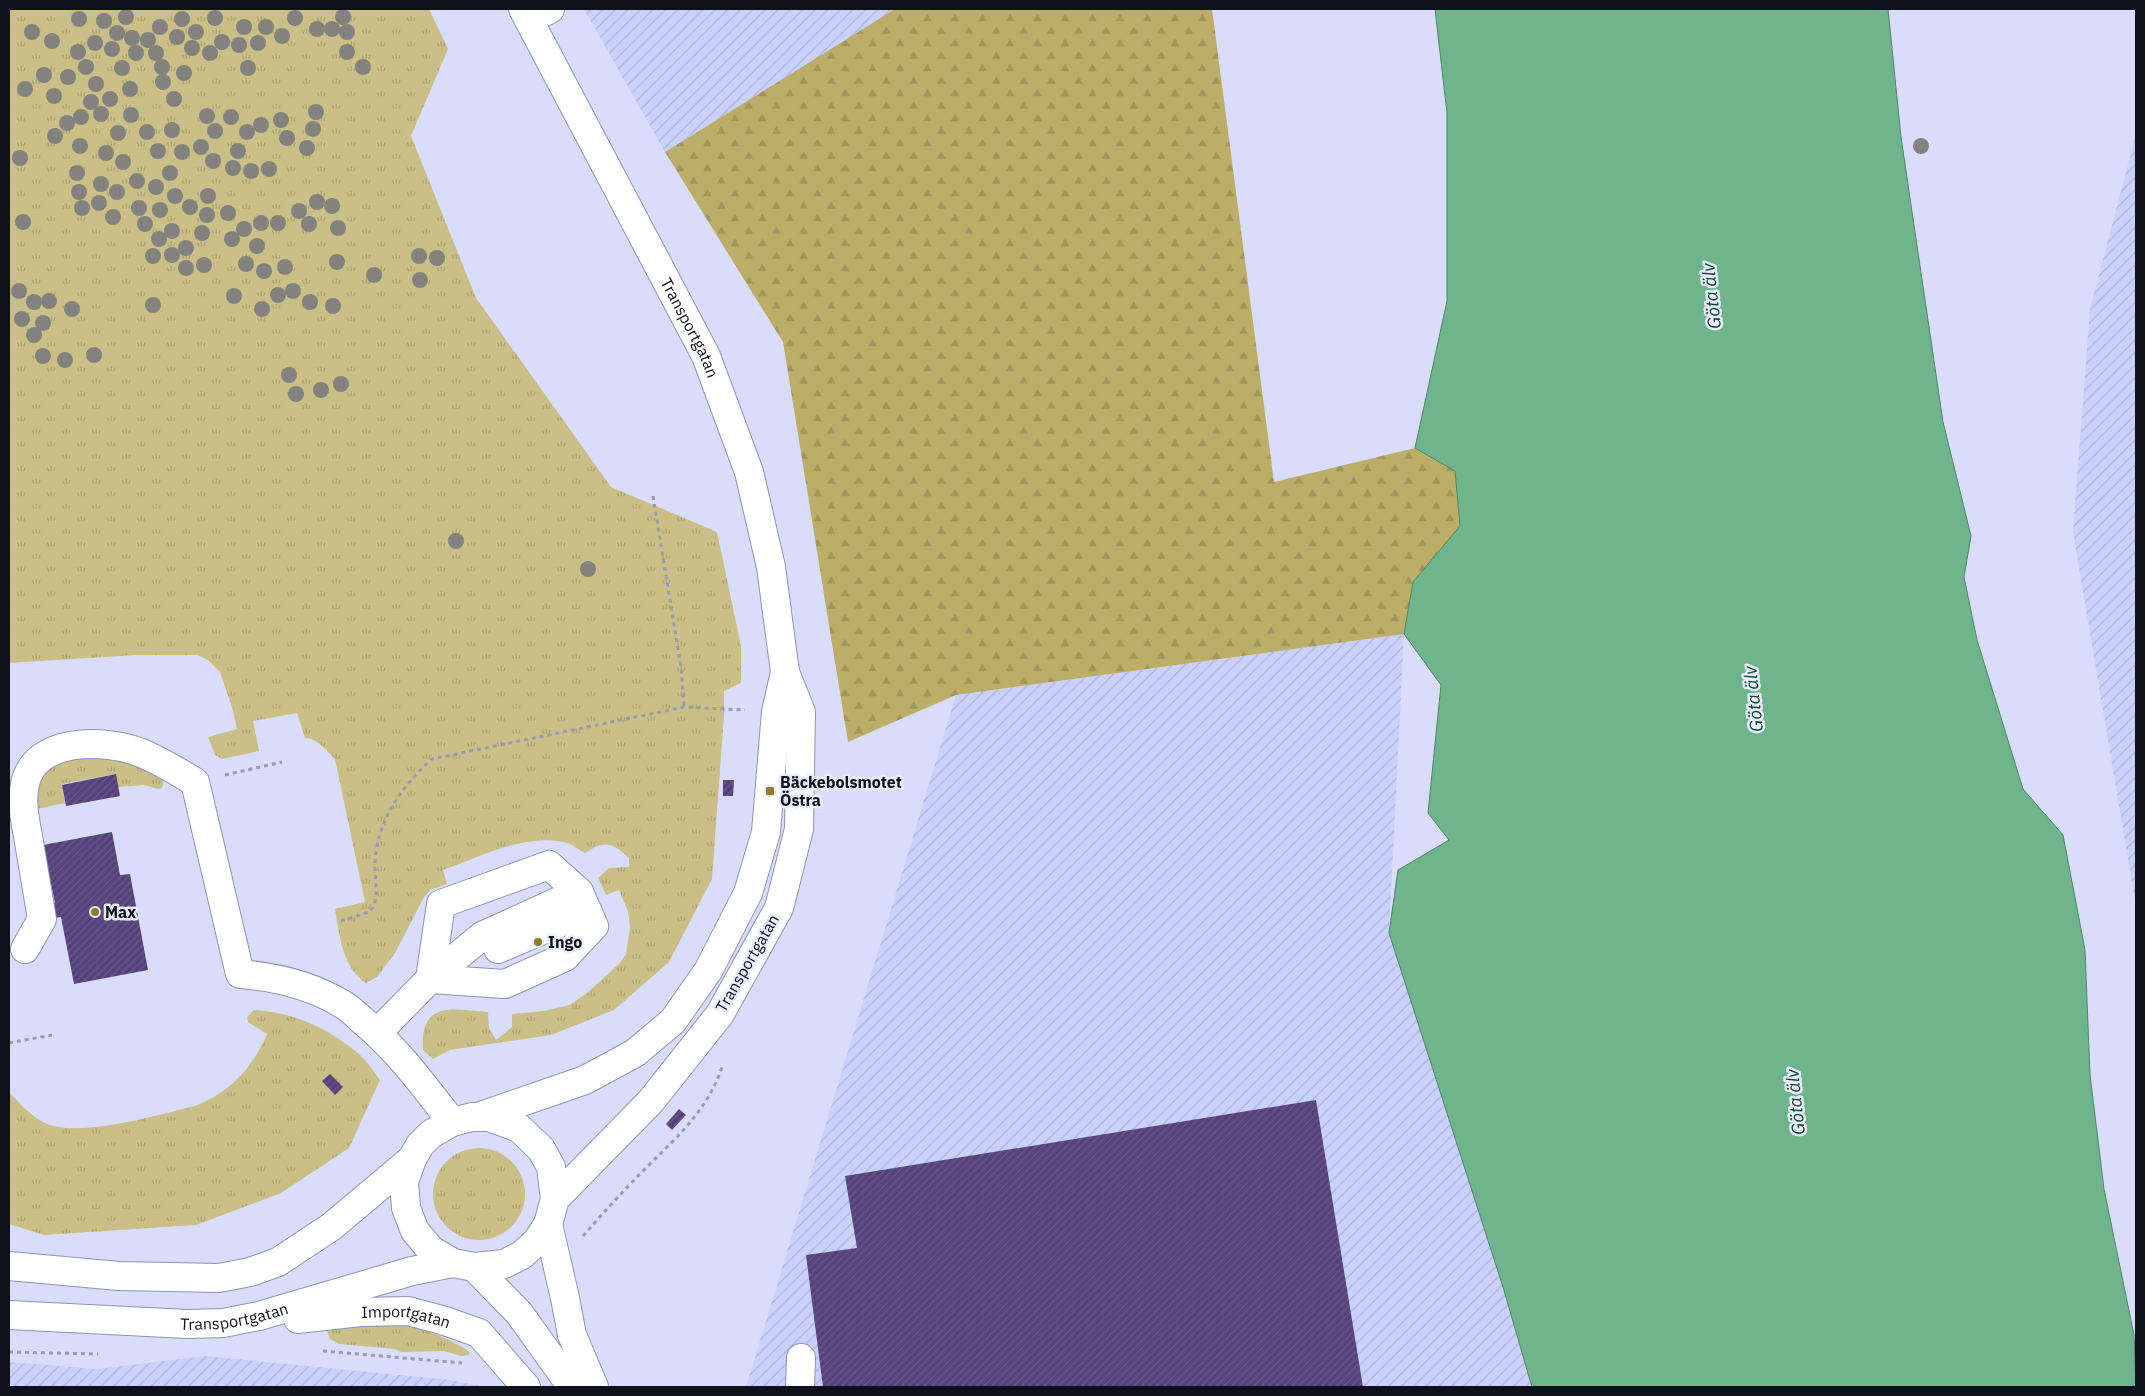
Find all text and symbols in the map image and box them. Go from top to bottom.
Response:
water label: Göta älv [1696,261,1726,330]
street label: Transportgatan [657,274,723,381]
water label: Göta älv [1738,664,1768,733]
place label: Bäckebolsmotet Östra [780,772,902,810]
marker: Bäckebolsmotet Östra [764,785,776,797]
place label: Max [105,902,136,922]
marker: Max [89,906,101,918]
street label: Transportgatan [711,911,783,1015]
place label: Ingo [548,932,582,952]
marker: Ingo [532,936,544,948]
water label: Göta älv [1780,1067,1810,1136]
street label: Transportgatan [179,1298,290,1334]
street label: Importgatan [361,1301,453,1332]

